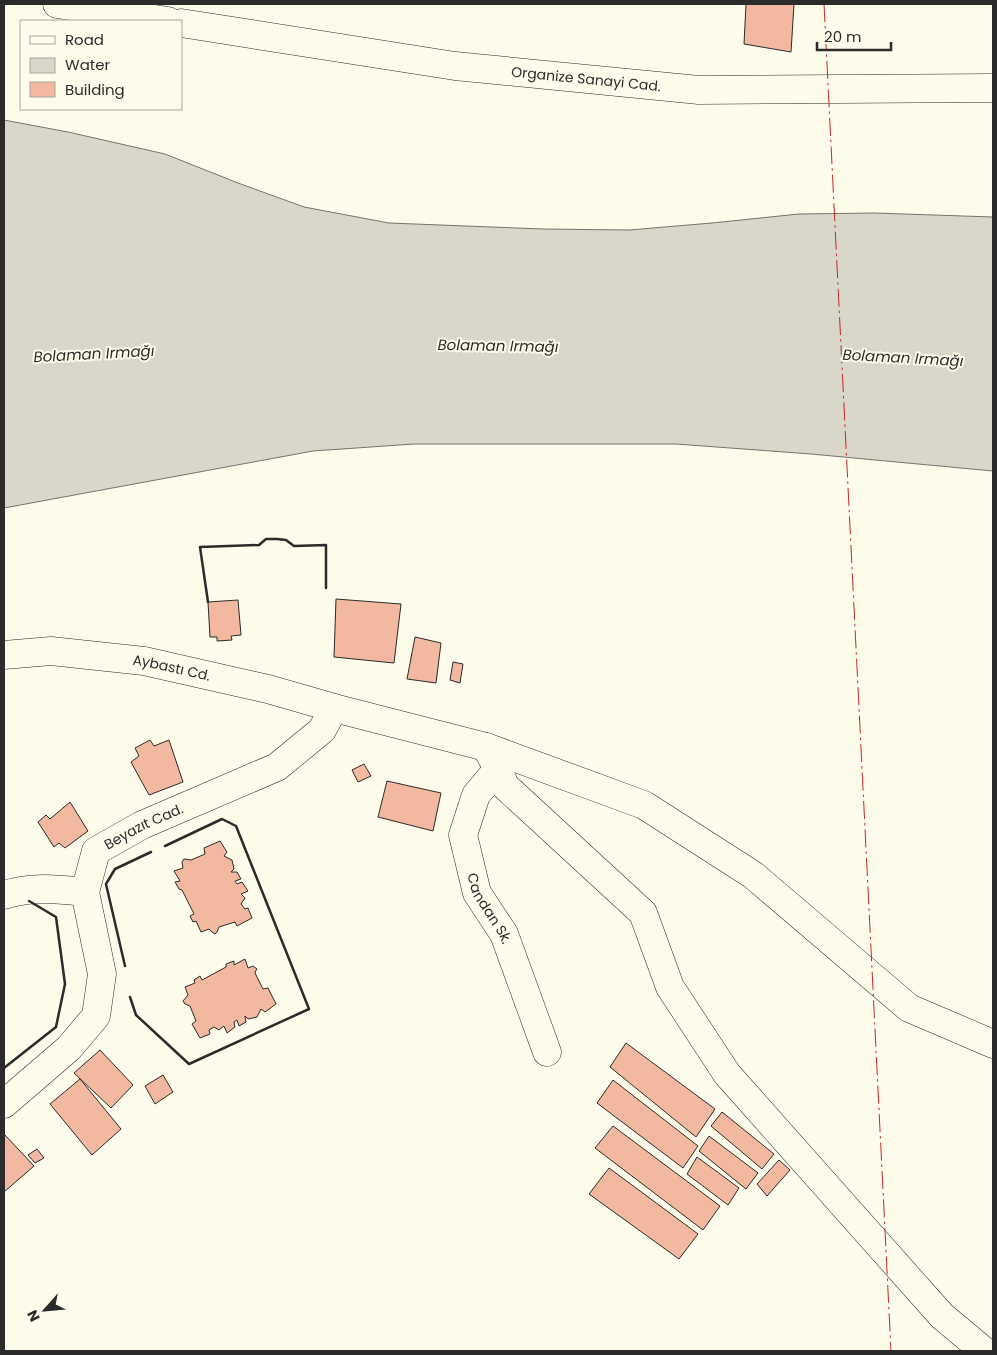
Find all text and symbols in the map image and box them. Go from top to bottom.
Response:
legend [20,20,182,110]
scale bar [817,20,891,52]
text: 20 m [824,26,862,47]
text: Road [65,29,104,50]
text: Water [65,54,111,75]
street label: Organize Sanayi Cad. [510,62,662,96]
text: Building [65,79,125,100]
water label: Bolaman Irmağı [437,334,559,357]
water label: Bolaman Irmağı [33,340,155,367]
water label: Bolaman Irmağı [842,344,964,371]
street label: Aybastı Cd. [132,650,212,686]
street label: Beyazıt Cad. [100,798,186,854]
street label: Candan Sk. [462,871,517,947]
north arrow [20,1285,70,1335]
text: N [22,1307,45,1325]

